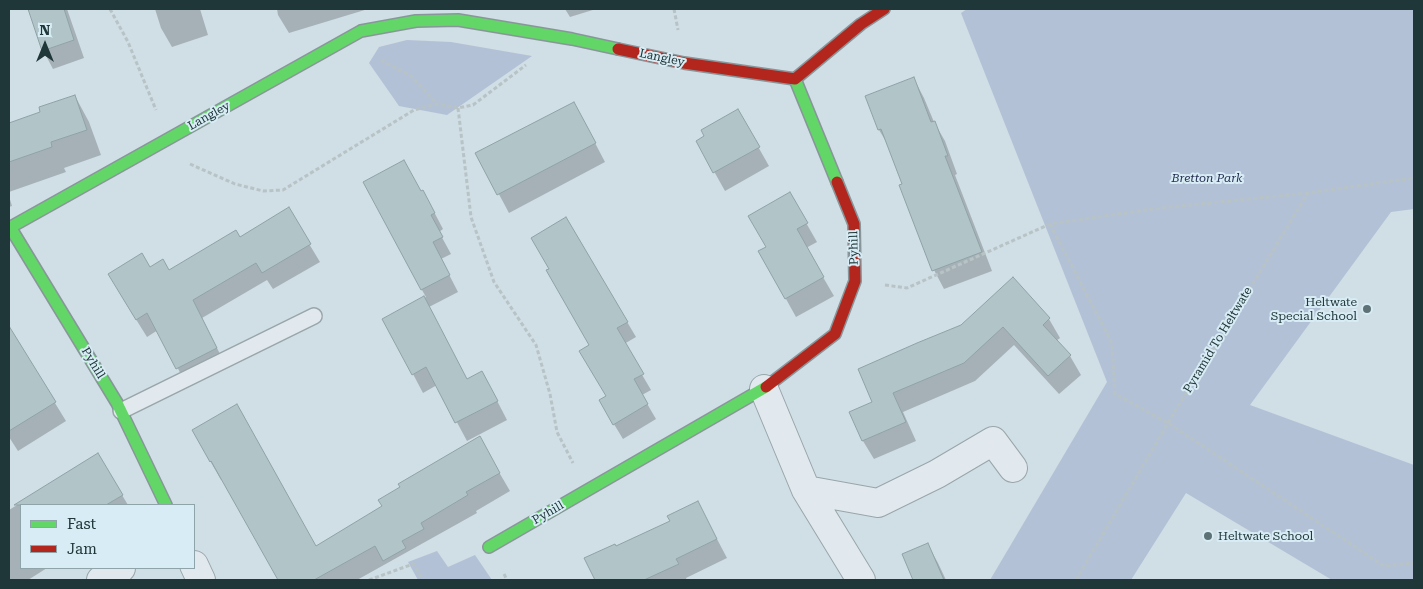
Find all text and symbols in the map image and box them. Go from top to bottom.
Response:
north arrow [20,20,70,70]
text: N [40,22,50,38]
street label: Langley [638,46,686,70]
street label: Langley [185,99,233,133]
park label: Bretton Park [1171,171,1243,185]
street label: Pyhill [847,231,861,265]
street label: Pyramid To Heltwate [1181,284,1255,396]
place label: Heltwate Special School [1271,295,1357,323]
marker: Heltwate Special School [1361,303,1373,315]
street label: Pyhill [78,345,108,381]
street label: Pyhill [530,498,566,528]
legend [20,504,195,569]
text: Fast [67,515,96,533]
place label: Heltwate School [1218,529,1313,543]
marker: Heltwate School [1202,530,1214,542]
text: Jam [67,540,97,558]

